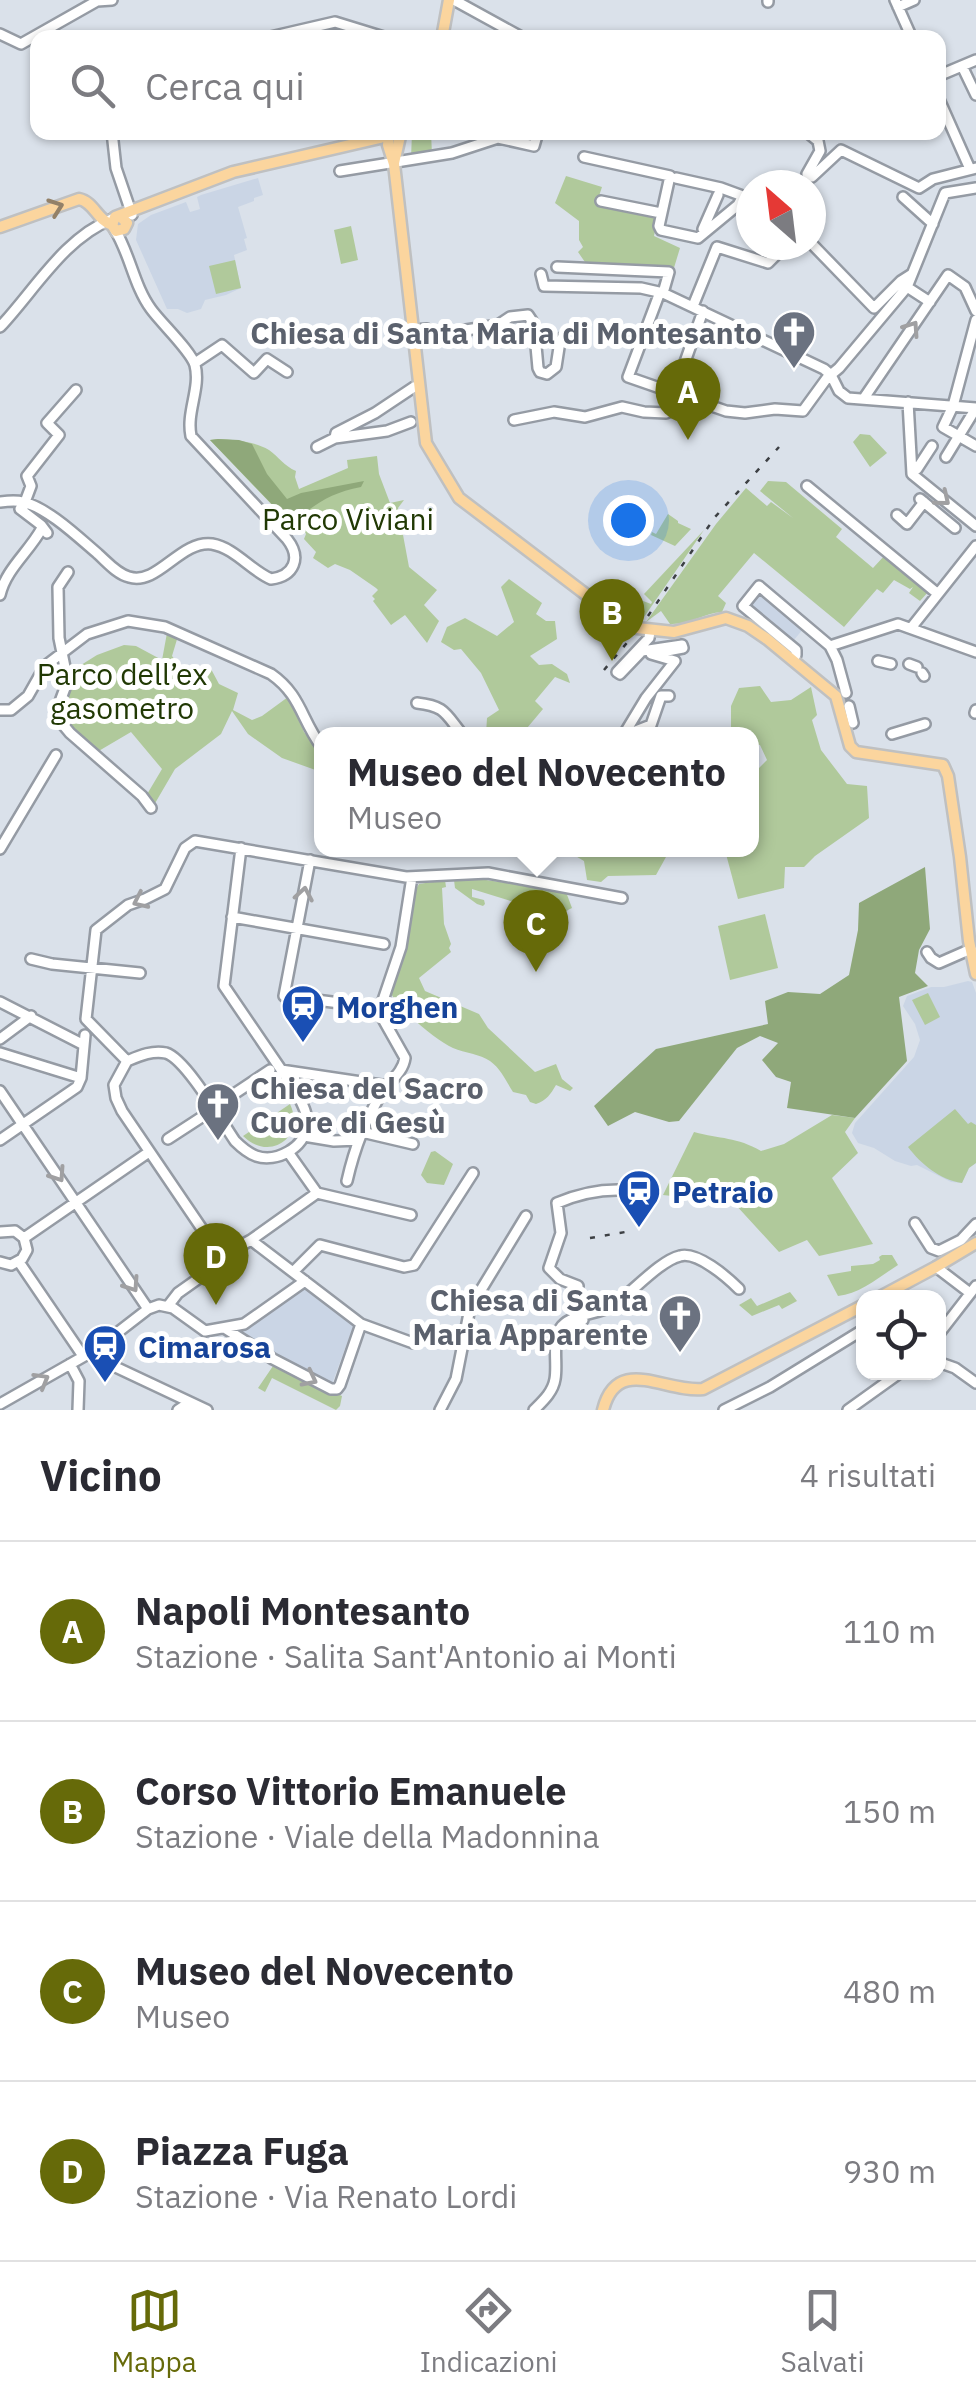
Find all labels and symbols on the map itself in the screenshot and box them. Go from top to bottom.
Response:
north arrow [736,170,826,260]
one-way arrow [46,199,64,219]
church icon: Chiesa di Santa Maria di Montesanto [771,309,817,370]
place label: Chiesa di Santa Maria di Montesanto [250,313,762,352]
one-way arrow [900,321,918,340]
pin: A [656,358,720,440]
one-way arrow [932,487,950,505]
your location [603,495,654,546]
park label: Parco Viviani [262,499,434,538]
pin: B [580,578,644,661]
park label: Parco dell’ex gasometro [37,654,207,727]
one-way arrow [293,885,314,902]
one-way arrow [132,889,150,909]
pin: C [504,890,568,972]
station icon: Morghen [280,983,326,1044]
place label: Morghen [336,987,458,1026]
place label: Chiesa del Sacro Cuore di Gesù [250,1068,484,1141]
church icon: Chiesa del Sacro Cuore di Gesù [195,1081,241,1142]
one-way arrow [46,1164,64,1183]
station icon: Petraio [616,1168,662,1229]
place label: Petraio [672,1172,774,1211]
pin: D [184,1222,248,1305]
one-way arrow [119,1274,138,1292]
place label: Chiesa di Santa Maria Apparente [412,1280,648,1353]
church icon: Chiesa di Santa Maria Apparente [657,1293,703,1354]
station icon: Cimarosa [82,1323,128,1384]
place label: Cimarosa [138,1327,271,1366]
one-way arrow [299,1367,317,1386]
one-way arrow [31,1373,49,1393]

